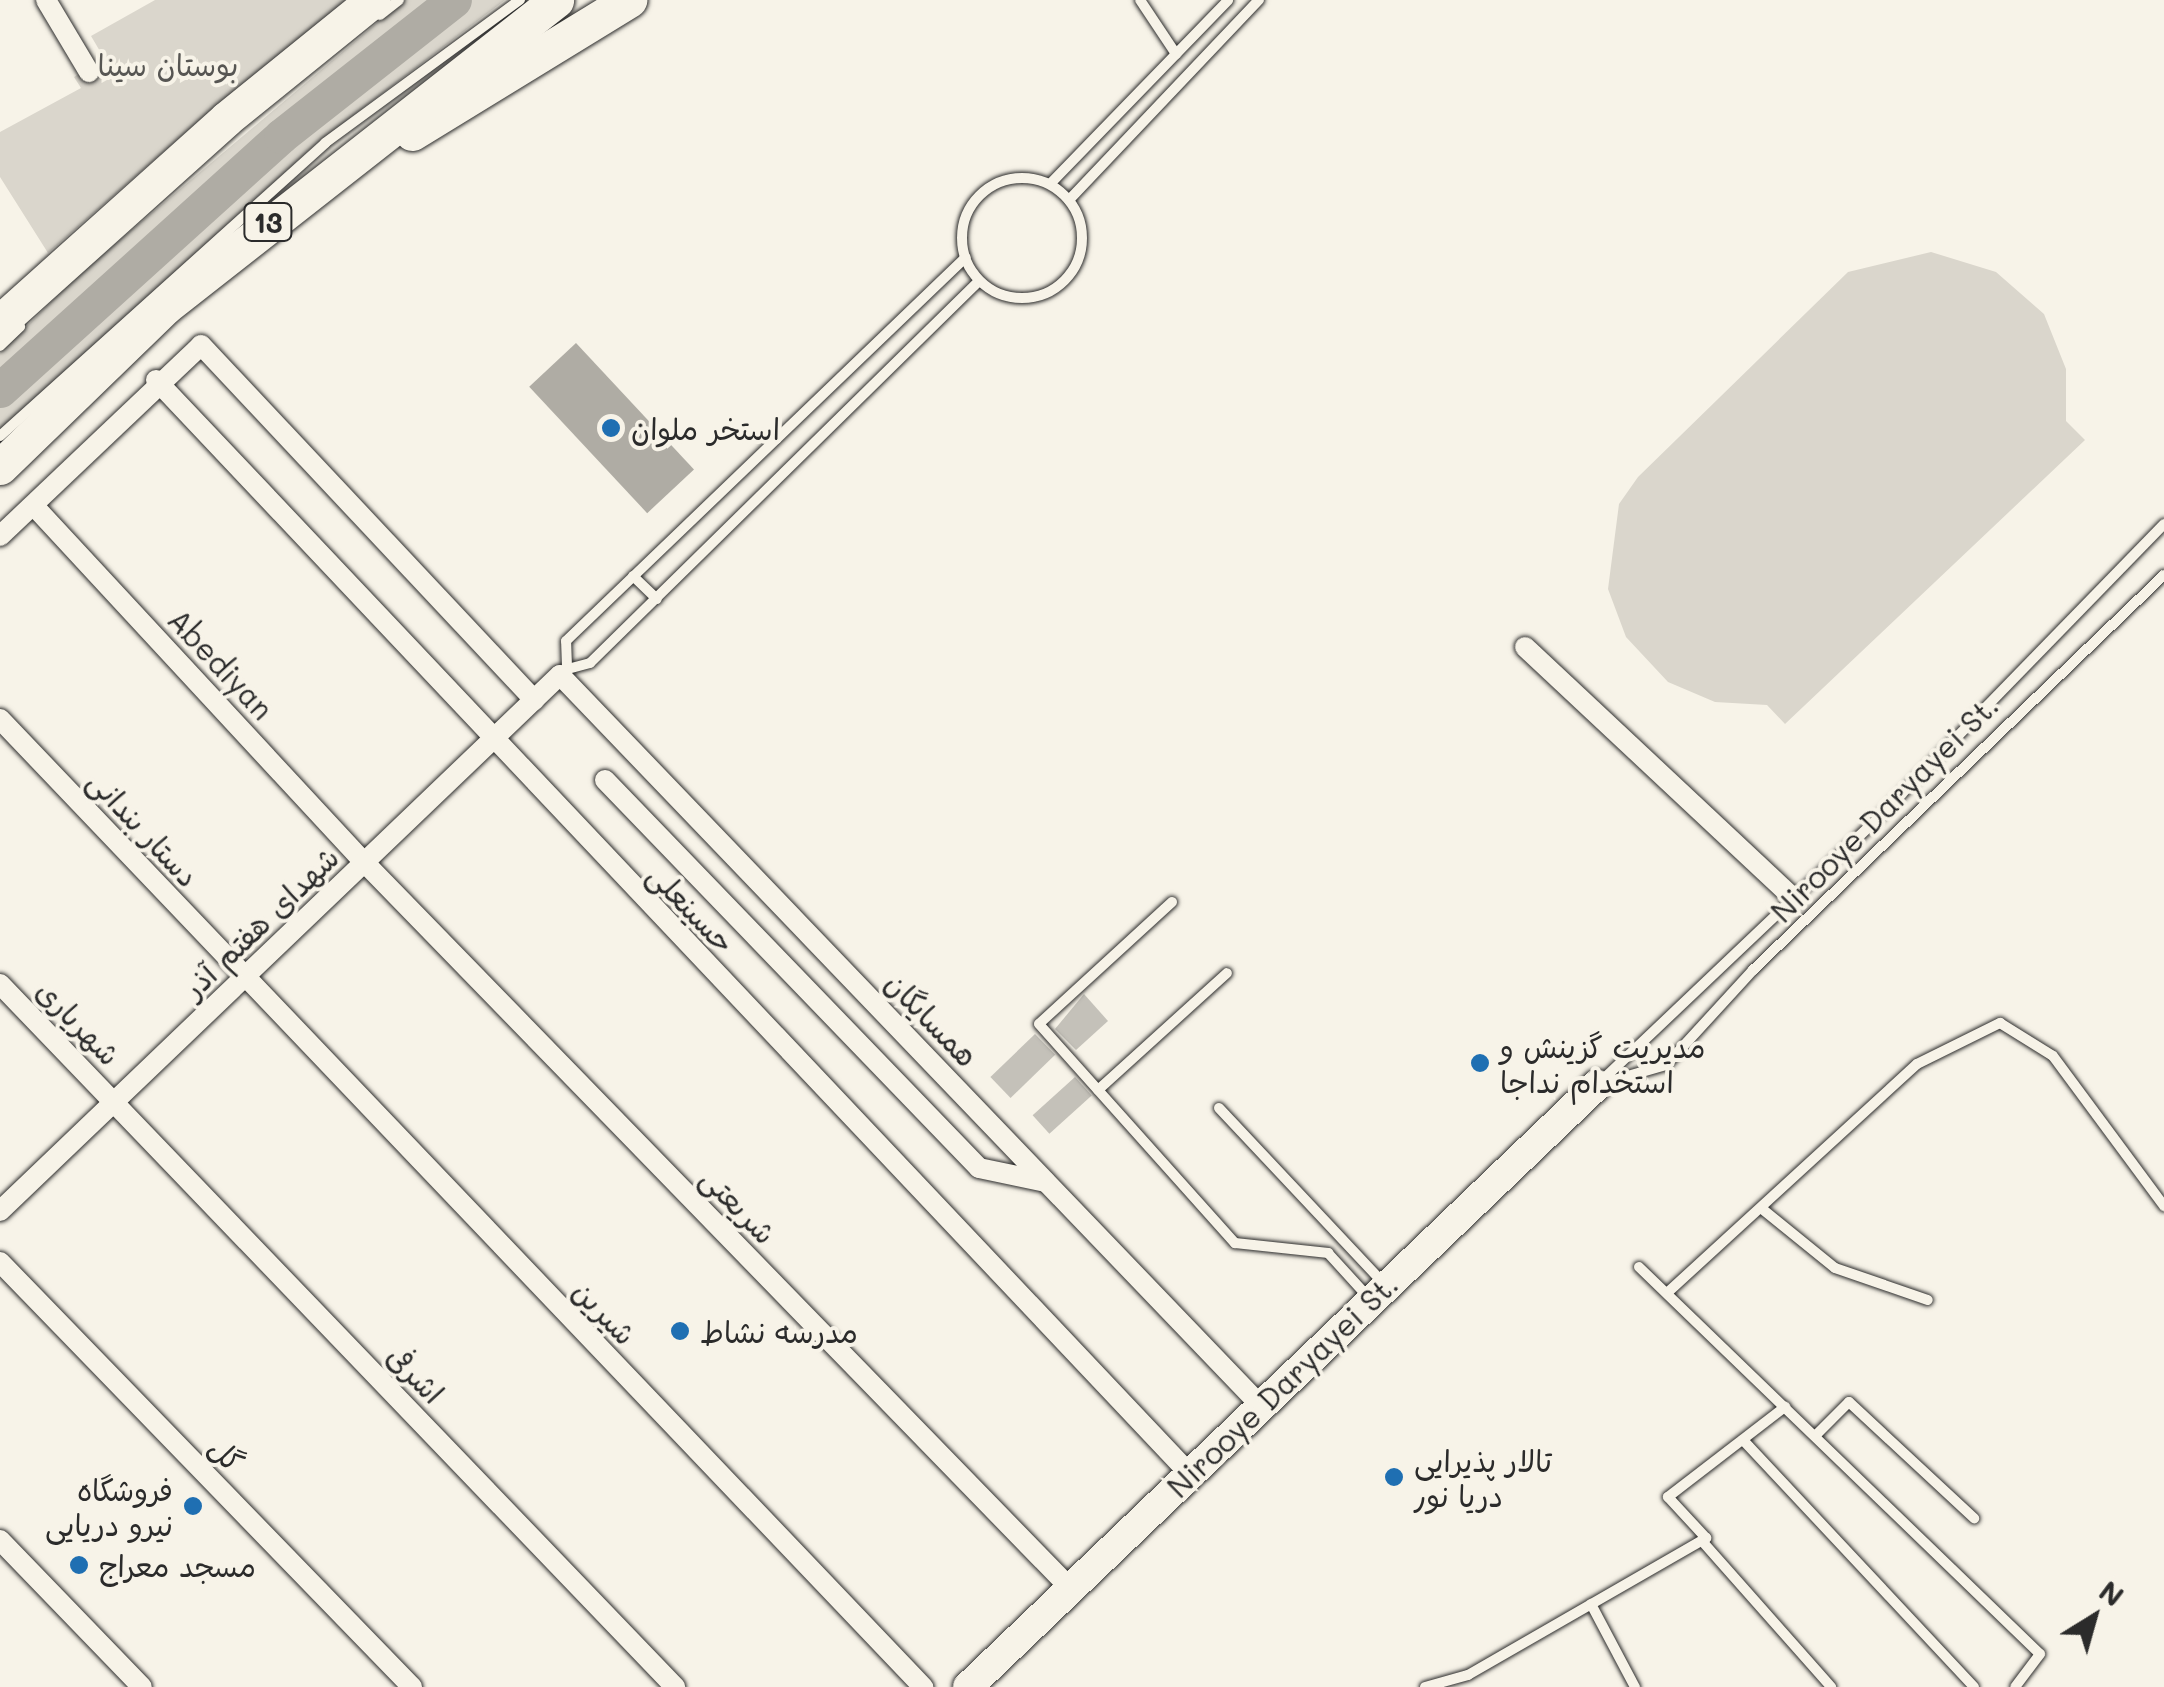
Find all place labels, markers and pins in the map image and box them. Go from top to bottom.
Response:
place label: استخر ملوان [631,410,780,446]
marker: استخر ملوان [600,417,622,439]
place label: مدیریت گزینش و استخدام نداجا [1500,1028,1705,1098]
marker: مدیریت گزینش و استخدام نداجا [1469,1052,1491,1074]
place label: مدرسه نشاط [700,1313,858,1349]
marker: مدرسه نشاط [669,1320,691,1342]
place label: تالار پذیرایی دریا نور [1414,1442,1552,1512]
marker: تالار پذیرایی دریا نور [1383,1466,1405,1488]
place label: فروشگاه نیرو دریایی [45,1471,173,1542]
marker: فروشگاه نیرو دریایی [182,1495,204,1517]
place label: مسجد معراج [99,1547,256,1583]
marker: مسجد معراج [68,1554,90,1576]

